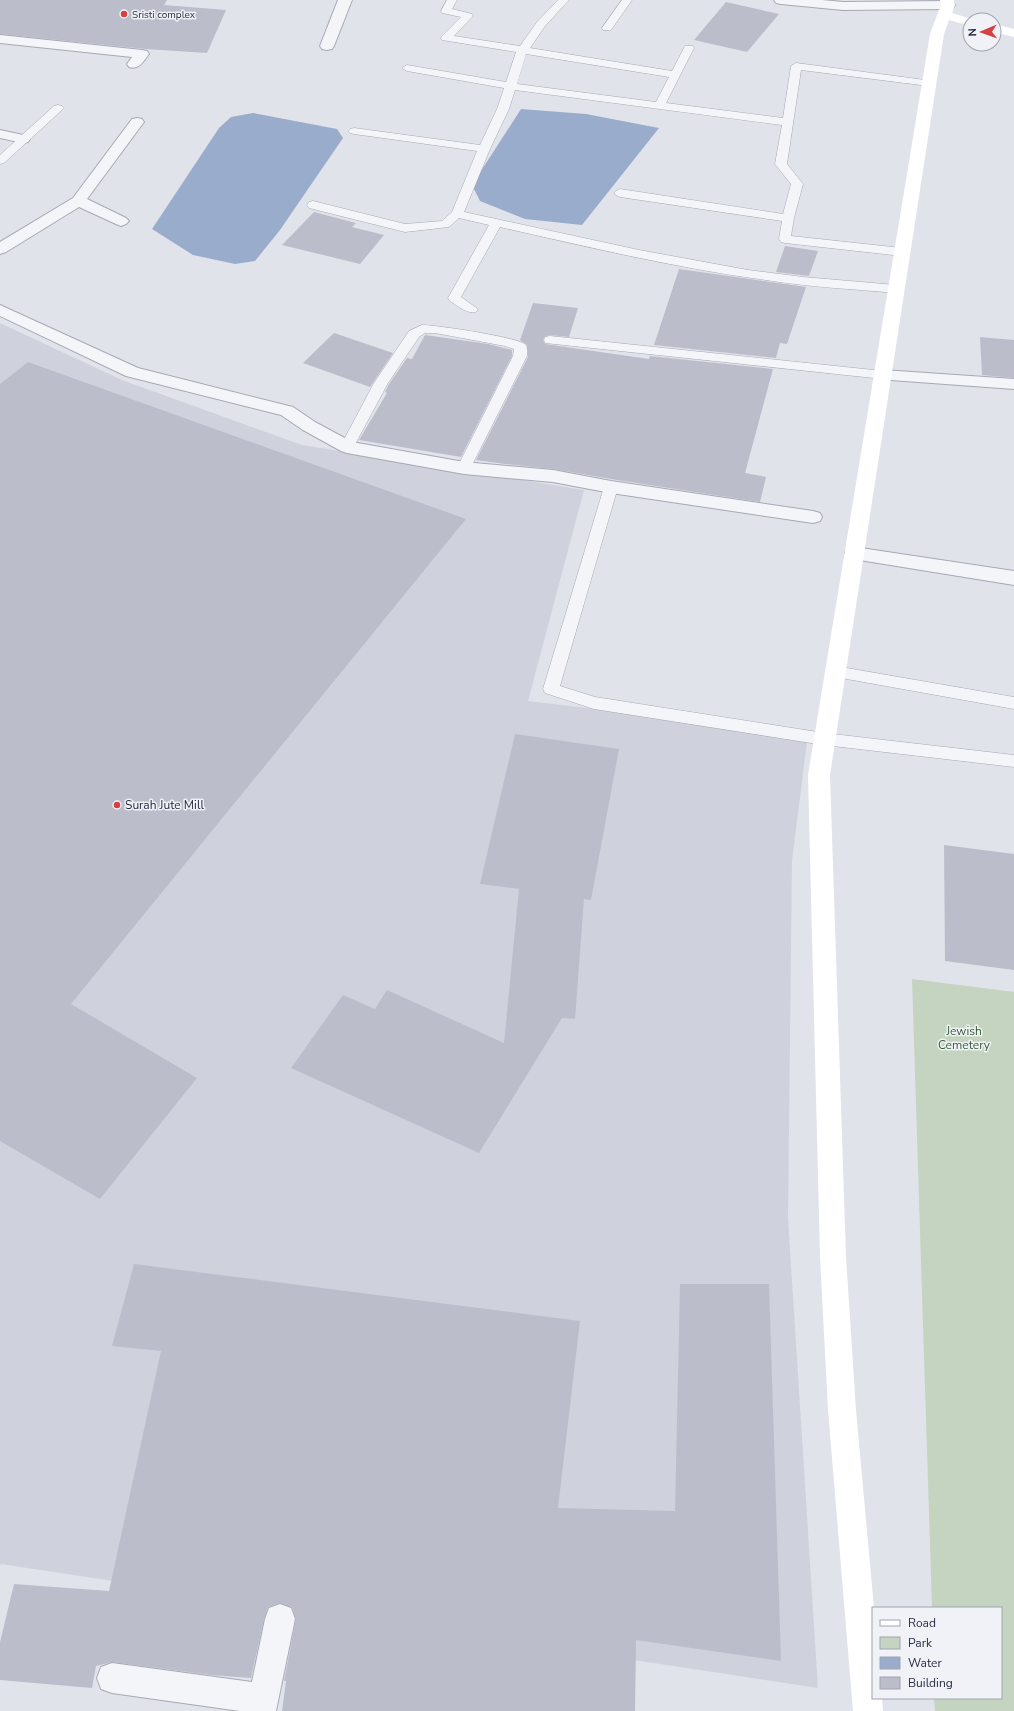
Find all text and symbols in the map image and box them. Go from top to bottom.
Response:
place label: Sristi complex [132,8,196,22]
marker: Sristi complex [119,9,129,19]
north arrow [962,12,1002,52]
text: N [965,28,980,37]
place label: Surah Jute Mill [125,797,204,813]
marker: Surah Jute Mill [112,800,122,810]
park label: Jewish Cemetery [938,1023,991,1053]
legend [872,1607,1002,1699]
text: Road [908,1615,936,1631]
text: Park [908,1635,933,1651]
text: Water [908,1655,942,1671]
text: Building [908,1675,953,1691]

